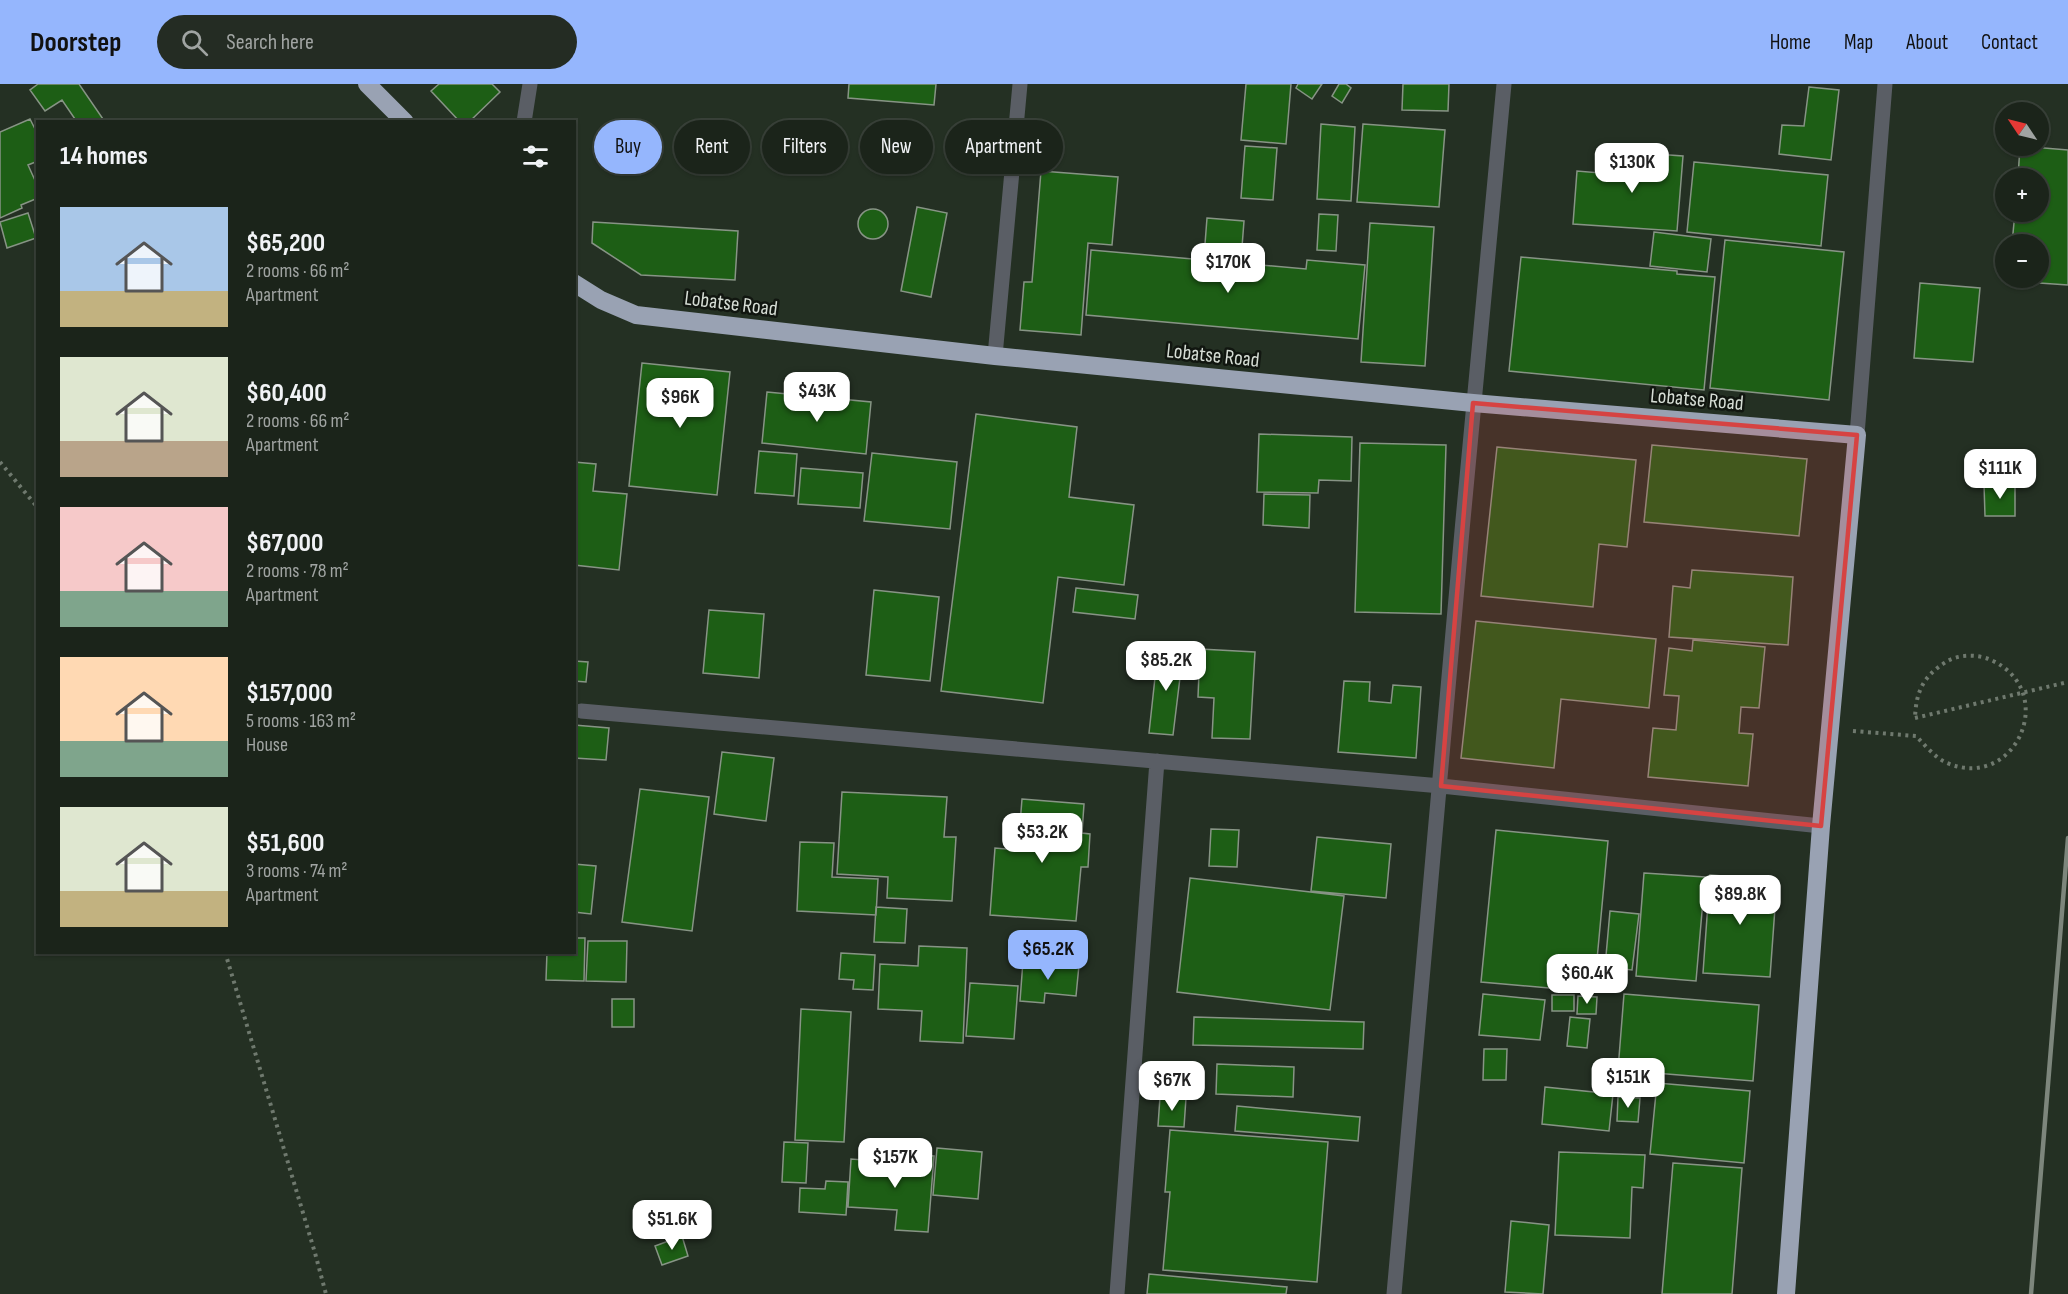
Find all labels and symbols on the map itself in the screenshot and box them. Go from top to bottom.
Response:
north arrow [1995,102,2049,156]
pin: $130K [1590,143,1674,194]
pin: $170K [1186,243,1270,294]
street label: Lobatse Road [683,285,779,322]
street label: Lobatse Road [1165,338,1261,373]
pin: $43K [781,372,853,423]
pin: $96K [644,378,716,429]
street label: Lobatse Road [1649,383,1745,416]
pin: $111K [1958,449,2042,500]
pin: $85.2K [1117,641,1215,692]
pin: $53.2K [993,813,1091,864]
pin: $89.8K [1691,875,1789,926]
pin: $65.2K [999,930,1097,981]
pin: $60.4K [1538,954,1636,1005]
pin: $151K [1586,1058,1670,1109]
pin: $67K [1136,1061,1208,1112]
pin: $157K [853,1138,937,1189]
pin: $51.6K [623,1200,721,1251]

